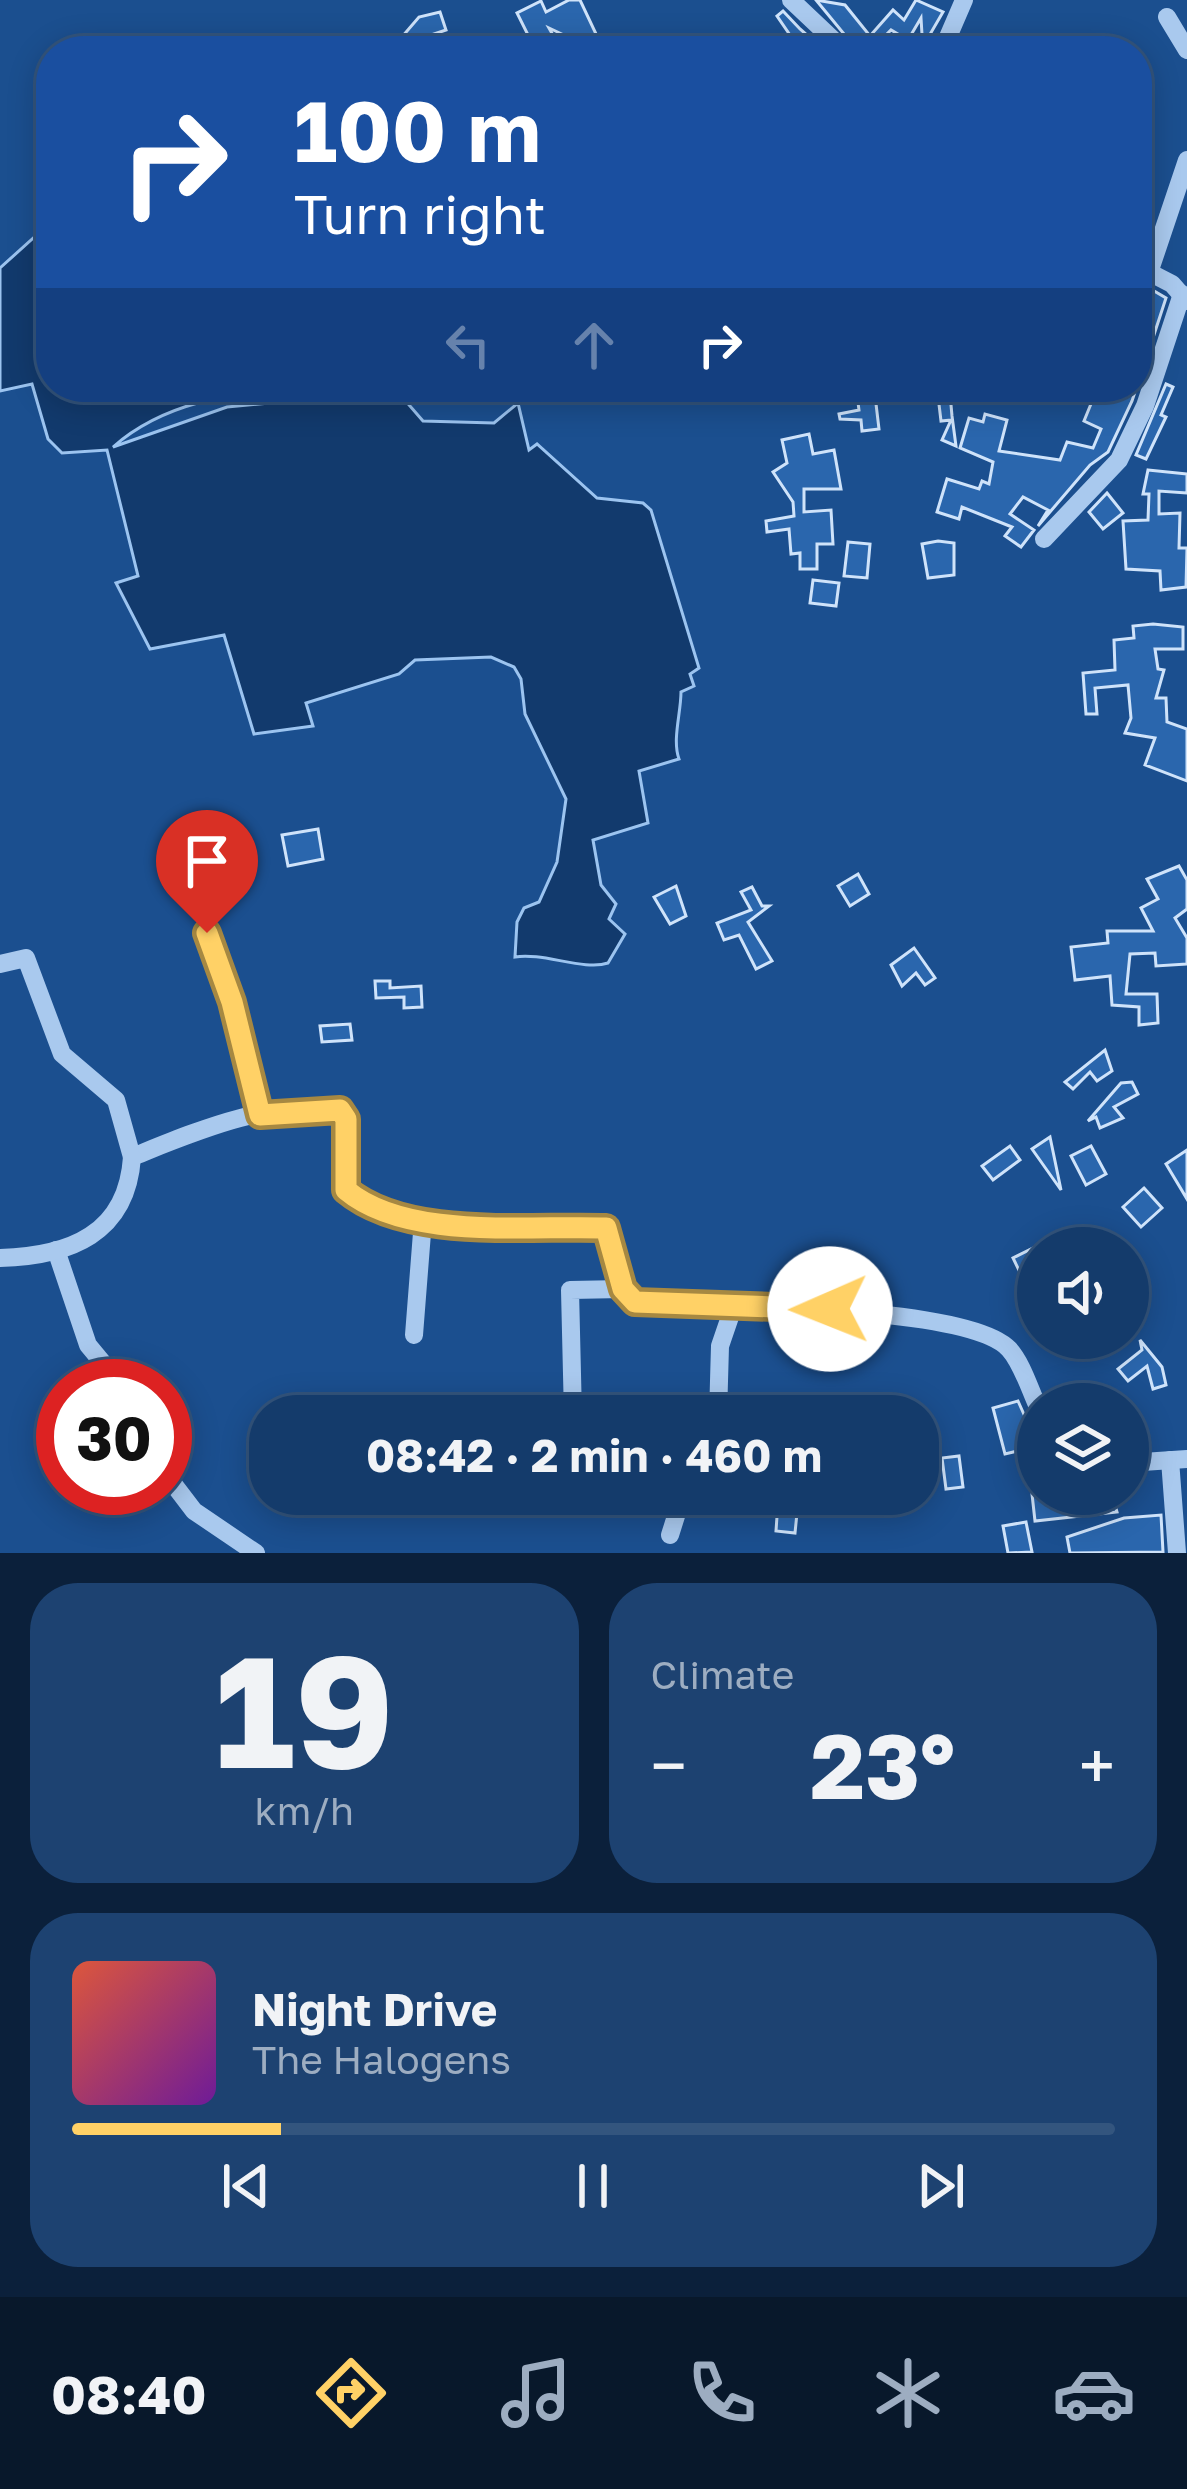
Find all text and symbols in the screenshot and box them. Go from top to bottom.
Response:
text: 100 m [294,80,541,180]
icon: right [96,84,252,240]
text: Turn right [294,181,546,246]
icon: left [435,312,501,378]
icon: ahead [561,312,627,378]
icon: right [687,312,753,378]
pin [156,810,258,933]
icon: arrive [174,828,240,894]
map controls [1017,1227,1149,1515]
button: sound [1017,1227,1149,1359]
position arrow [767,1246,893,1372]
speed limit sign: 30 [36,1359,192,1515]
button: layers [1017,1383,1149,1515]
text: 08:42 · 2 min · 460 m [366,1428,822,1482]
text: 19 [215,1615,394,1802]
text: Climate [651,1651,794,1698]
text: 23° [810,1711,955,1819]
text: − [651,1725,687,1805]
text: + [1079,1725,1115,1805]
text: km/h [255,1787,354,1834]
text: Night Drive [252,1982,497,2036]
text: The Halogens [252,2036,511,2083]
icon: previous [213,2153,279,2219]
icon: pause [560,2153,626,2219]
icon: next [908,2153,974,2219]
icon: directions [309,2351,393,2435]
icon: music [494,2351,578,2435]
icon: phone [680,2351,764,2435]
icon: climate [866,2351,950,2435]
icon: car [1052,2351,1136,2435]
text: 08:40 [51,2361,207,2426]

